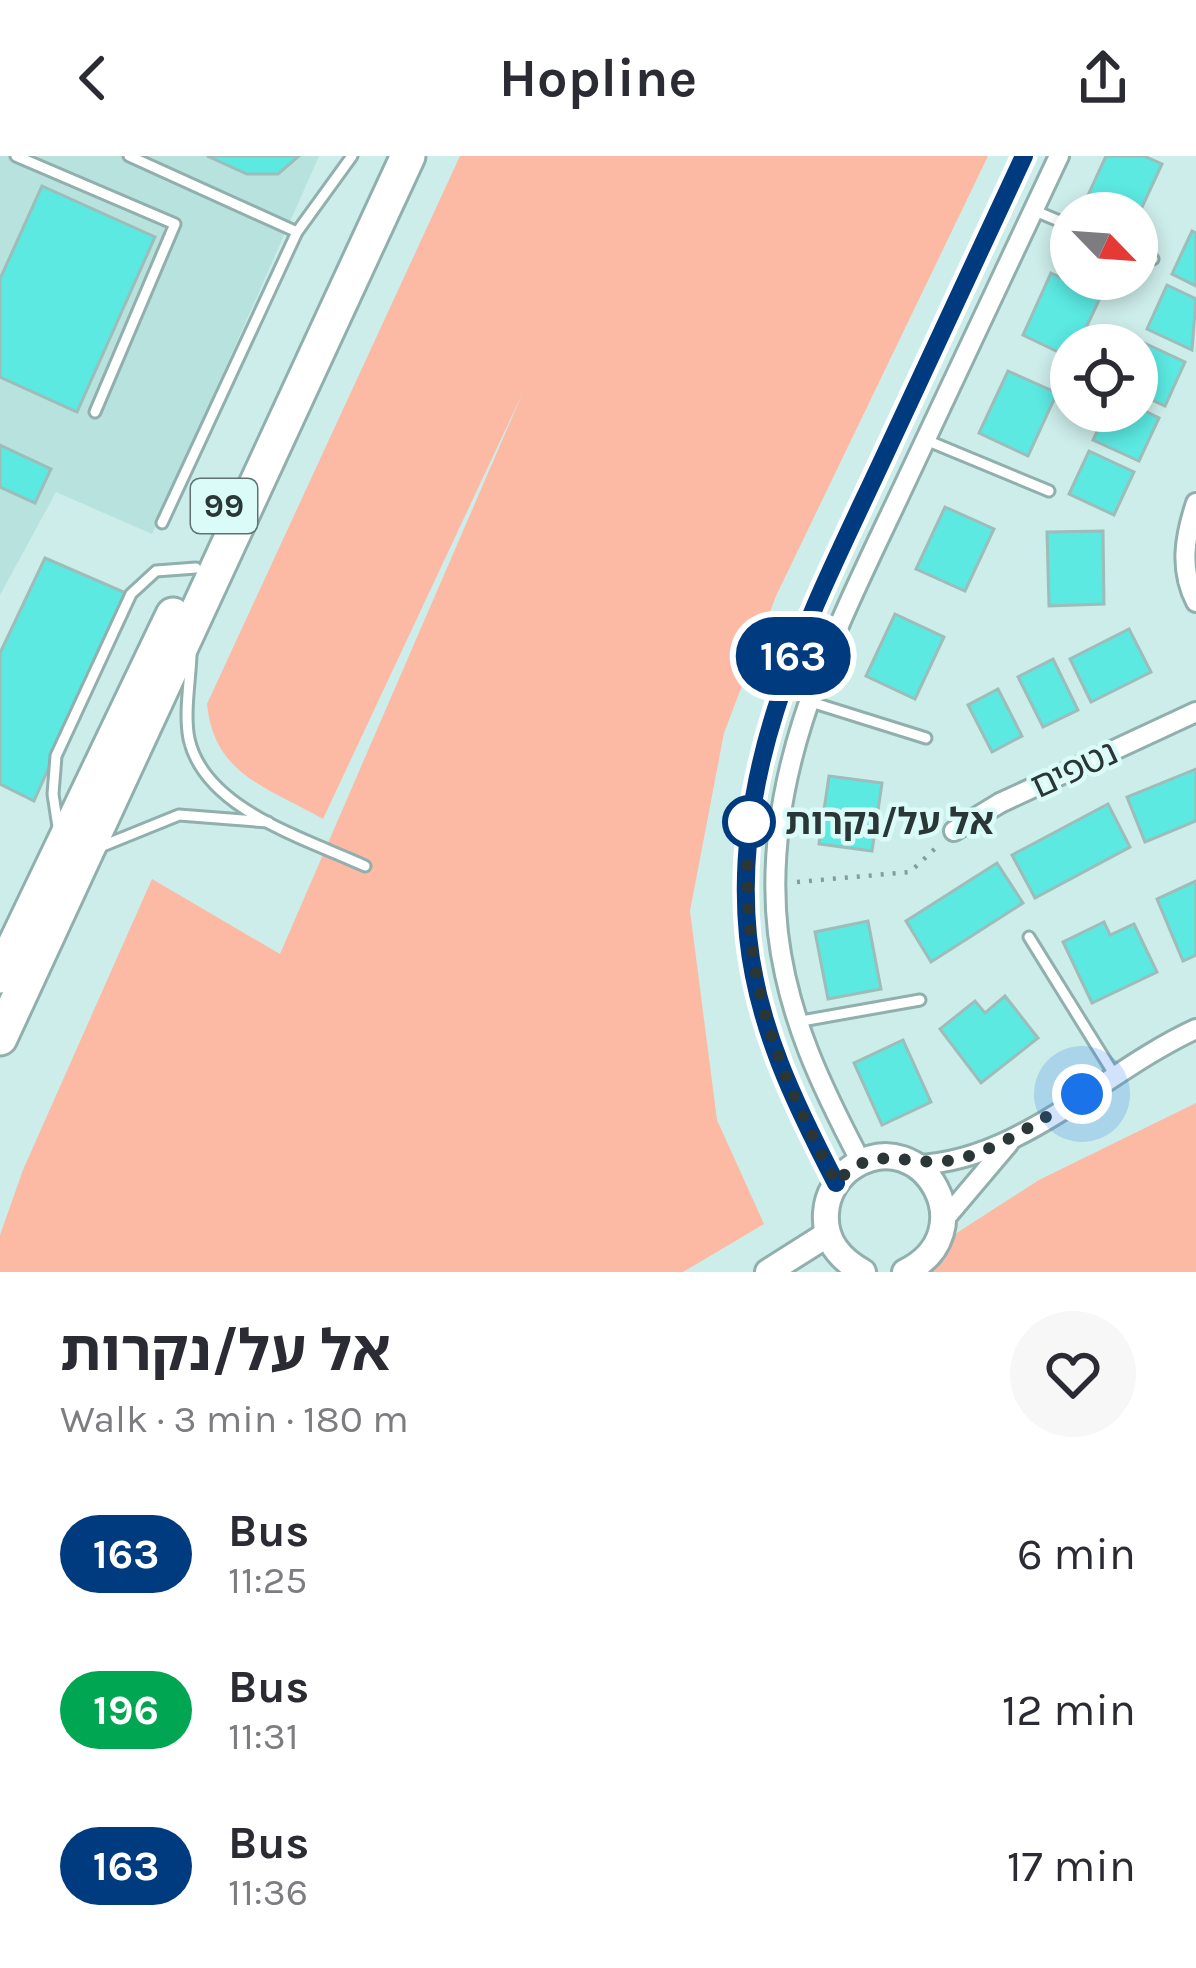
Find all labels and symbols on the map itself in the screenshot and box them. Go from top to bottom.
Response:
north arrow [1050,192,1158,300]
road number: 99 [191,479,257,533]
line badge: 163 [724,617,862,695]
street label: נטפים [1024,731,1124,807]
marker: אל על/נקרות [724,797,774,847]
place label: אל על/נקרות [785,801,994,843]
your location [1052,1064,1112,1124]

